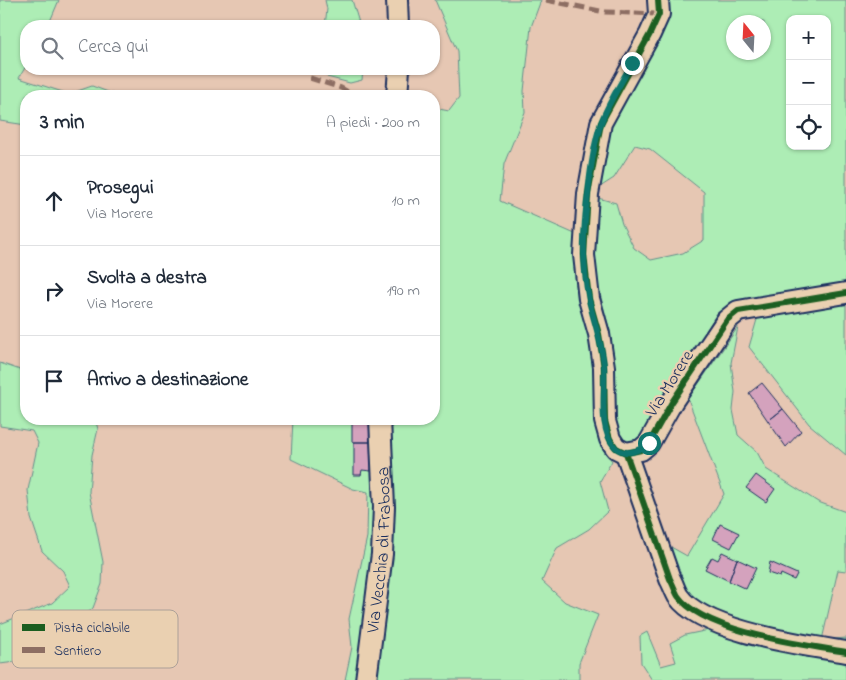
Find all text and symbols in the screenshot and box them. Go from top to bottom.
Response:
north arrow [726,15,771,60]
map controls [786,15,831,150]
button: + [786,15,831,60]
search box [20,20,440,75]
icon: search [38,34,66,62]
text: Cerca qui [78,34,148,61]
route end [621,52,644,75]
button: − [786,60,831,105]
button: locate [786,105,831,150]
text: 3 min [40,108,84,138]
text: A piedi · 200 m [326,111,420,135]
text: Prosegui [87,175,154,202]
icon: ahead [40,187,68,215]
text: 10 m [392,189,420,213]
text: Via Morere [87,202,153,226]
text: Svolta a destra [87,265,207,292]
icon: right [40,277,68,305]
text: 190 m [387,279,420,303]
text: Via Morere [87,292,153,316]
street label: Via Morere [639,345,702,423]
icon: arrive [40,367,68,395]
text: Arrivo a destinazione [87,367,248,394]
route start [638,432,661,455]
street label: Via Vecchia di Frabosa [361,466,399,636]
legend [12,610,178,668]
text: Pista ciclabile [54,618,131,639]
text: Sentiero [54,641,101,662]

